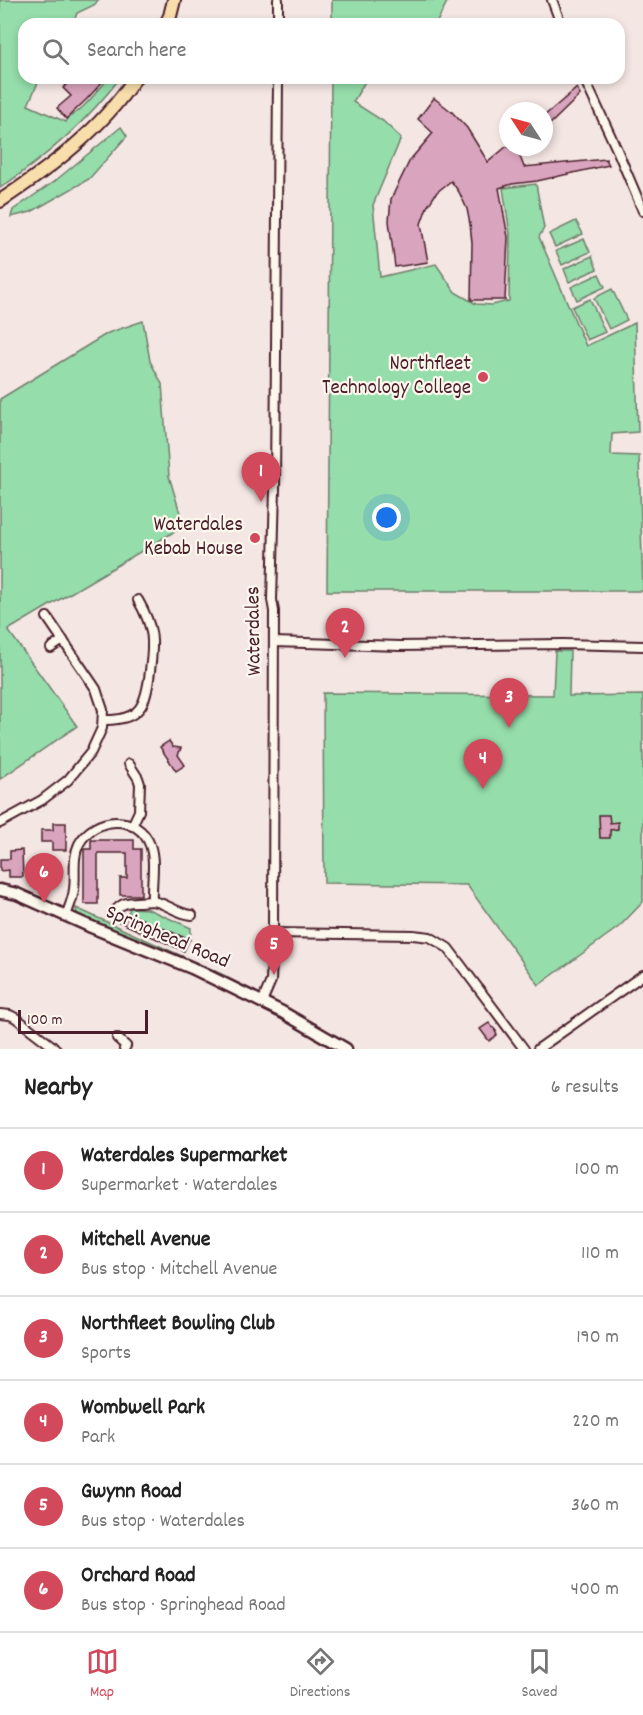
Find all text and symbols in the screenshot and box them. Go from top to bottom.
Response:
search box [18,18,625,84]
icon: search [39,35,72,68]
text: Search here [87,36,186,67]
north arrow [499,102,553,156]
place label: Northfleet Technology College [322,350,471,404]
marker: Northfleet Technology College [476,370,490,384]
pin: 1 [242,452,280,502]
your location [372,503,401,532]
place label: Waterdales Kebab House [144,511,243,565]
marker: Waterdales Kebab House [248,531,262,545]
street label: Waterdales [239,586,271,676]
pin: 2 [326,608,364,658]
pin: 3 [490,678,528,728]
pin: 4 [464,740,502,789]
pin: 6 [24,854,63,903]
street label: Springhead Road [100,898,234,978]
pin: 5 [254,926,294,975]
scale bar [18,1007,148,1034]
text: 100 m [27,1009,63,1032]
text: Nearby [24,1070,92,1107]
text: 6 results [551,1074,619,1102]
text: Waterdales Supermarket [81,1141,287,1172]
text: 1 [41,1156,46,1184]
text: 100 m [575,1156,619,1184]
text: Supermarket · Waterdales [81,1172,278,1200]
text: Mitchell Avenue [81,1225,210,1256]
text: 2 [39,1240,48,1268]
text: 110 m [581,1240,619,1268]
text: Bus stop · Mitchell Avenue [81,1256,277,1284]
text: Northfleet Bowling Club [81,1309,275,1340]
text: 3 [39,1324,48,1352]
text: 190 m [576,1324,619,1352]
text: Sports [81,1340,131,1368]
text: Wombwell Park [81,1393,205,1424]
text: 4 [39,1408,48,1436]
text: 220 m [572,1408,619,1436]
text: Park [81,1424,115,1452]
text: Gwynn Road [81,1477,182,1508]
text: 5 [39,1492,48,1520]
text: 360 m [571,1492,619,1520]
text: Bus stop · Waterdales [81,1508,245,1536]
text: Orchard Road [81,1561,196,1592]
text: 6 [39,1576,48,1604]
text: 400 m [571,1576,619,1604]
text: Bus stop · Springhead Road [81,1592,286,1620]
tab: Map [86,1645,119,1704]
tab: Directions [290,1645,350,1704]
tab: Saved [522,1645,557,1704]

